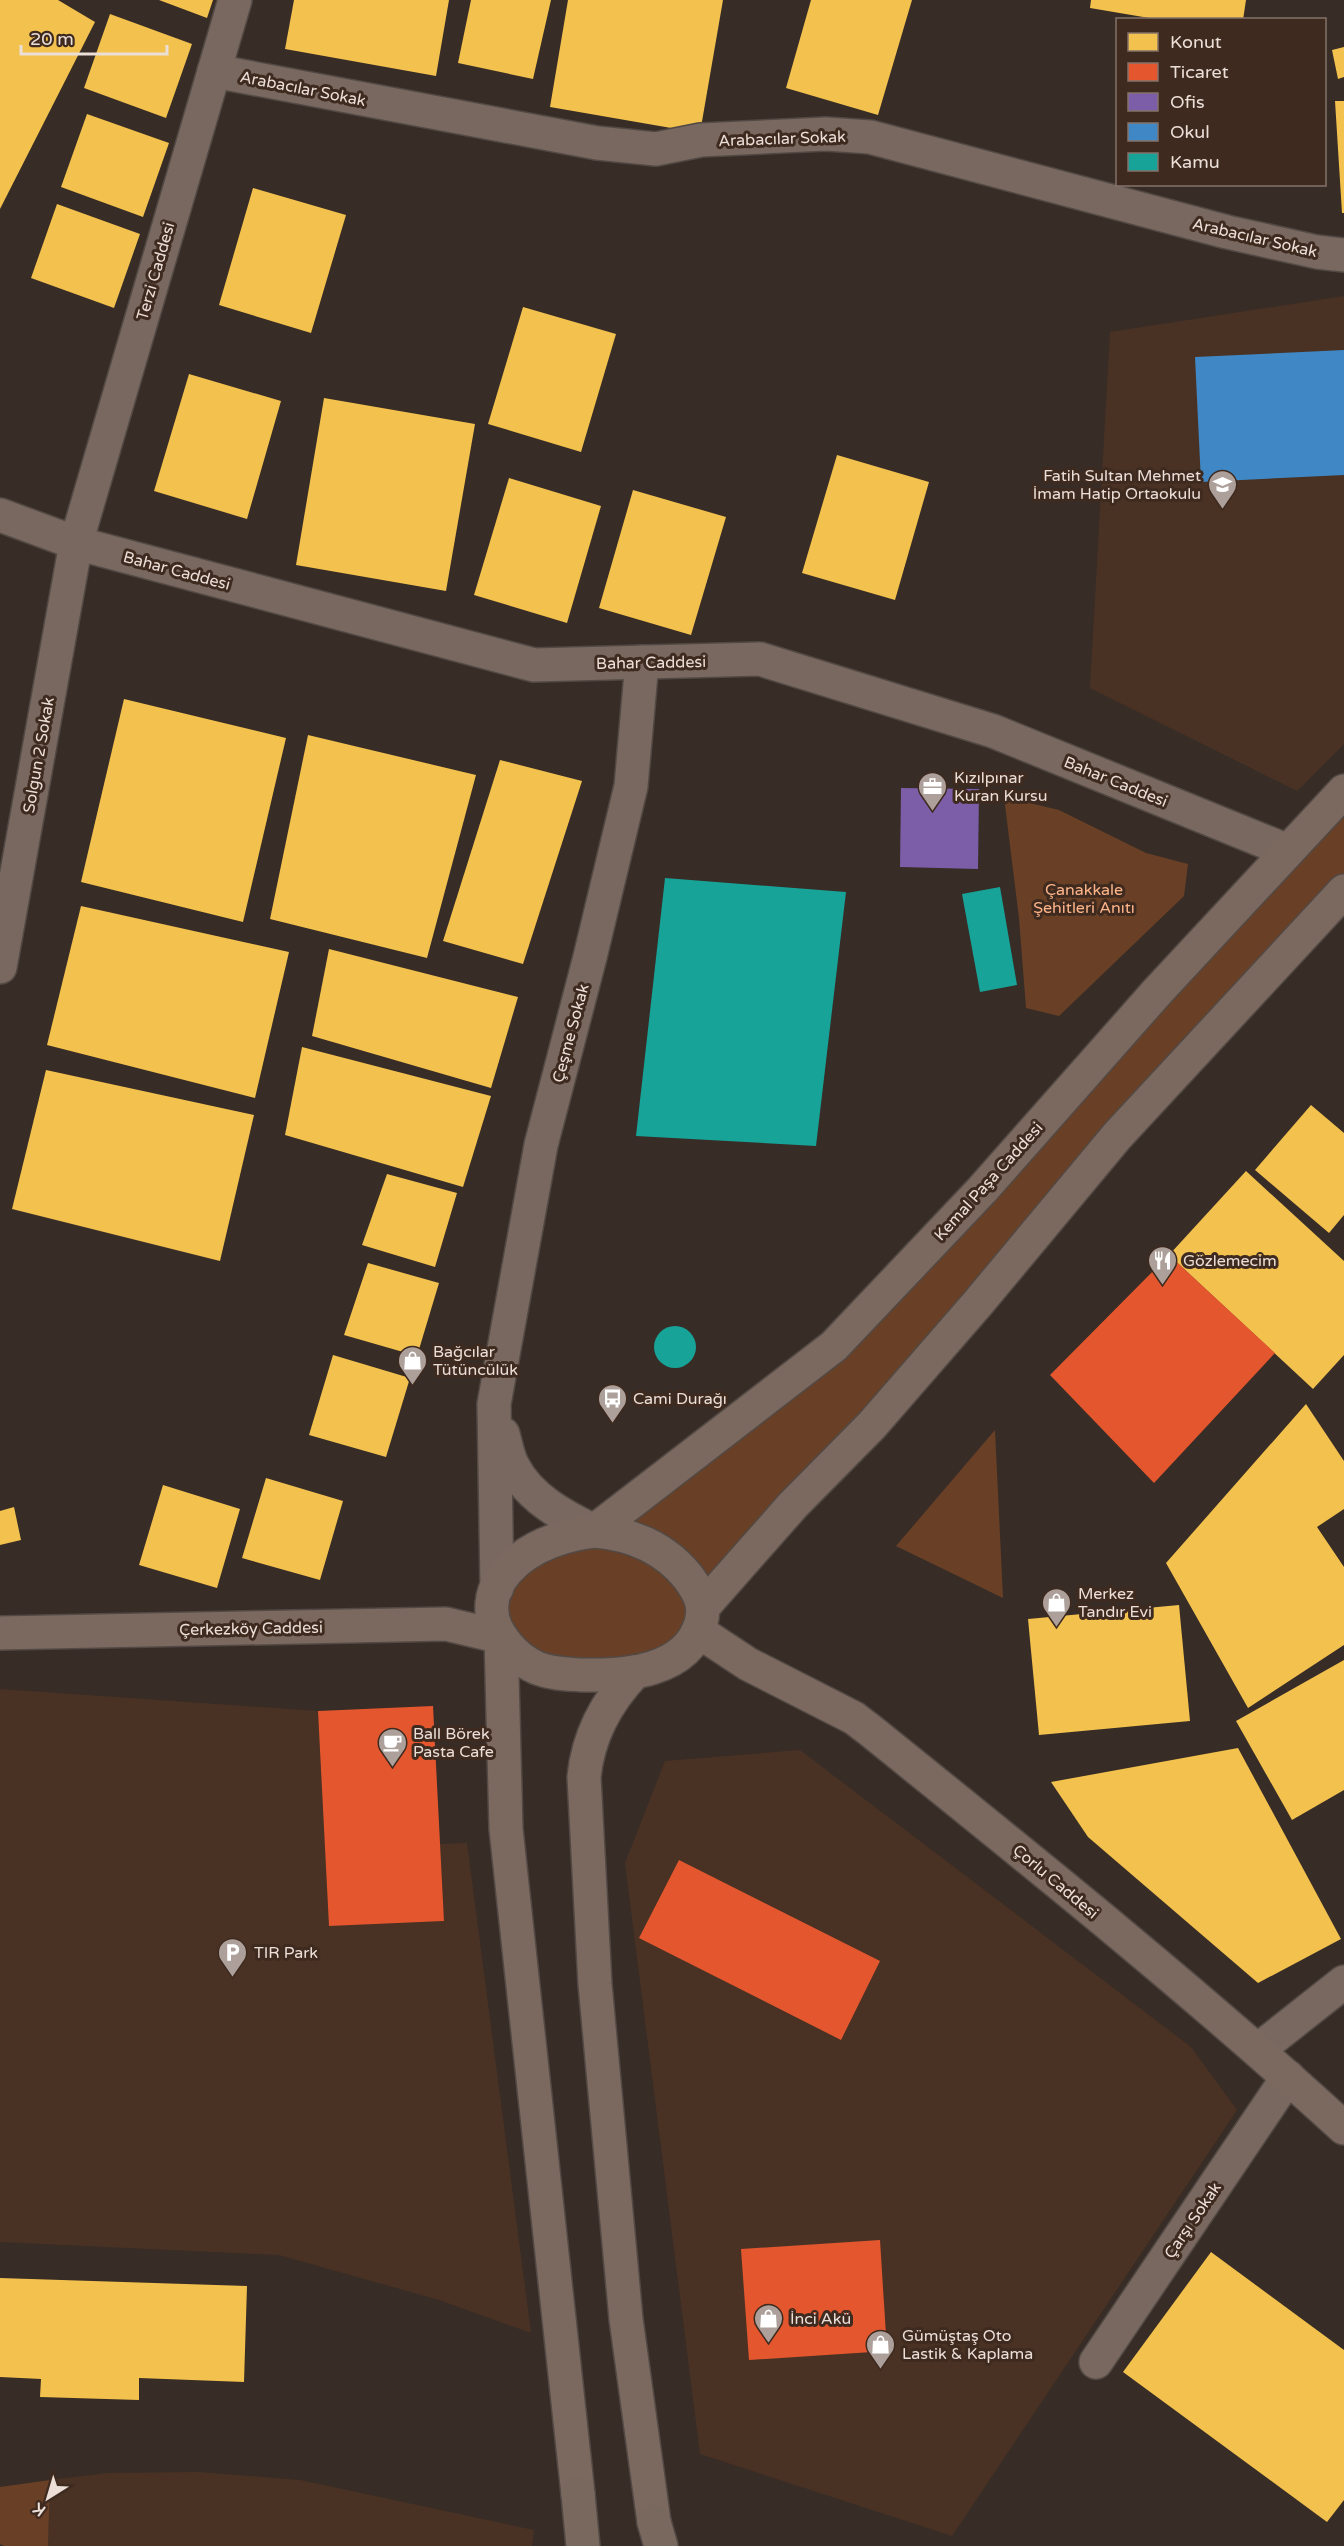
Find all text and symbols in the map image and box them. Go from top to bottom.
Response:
scale bar [21,18,166,56]
legend [1116,18,1326,186]
text: 20 m [30,28,74,50]
text: Konut [1170,31,1222,53]
text: Ticaret [1170,61,1229,83]
street label: Arabacılar Sokak [238,67,368,111]
text: Ofis [1170,91,1205,113]
text: Okul [1170,121,1210,143]
street label: Arabacılar Sokak [718,127,846,151]
text: Kamu [1170,151,1220,173]
street label: Arabacılar Sokak [1190,214,1319,262]
street label: Terzi Caddesi [132,220,180,323]
place label: Fatih Sultan Mehmet İmam Hatip Ortaokulu [1033,466,1201,504]
school or university icon: Fatih Sultan Mehmet İmam Hatip Ortaokulu [1206,468,1238,510]
street label: Bahar Caddesi [121,547,233,595]
street label: Bahar Caddesi [596,652,706,674]
street label: Solgun 2 Sokak [19,695,59,815]
street label: Bahar Caddesi [1061,752,1170,812]
place label: Kızılpınar Kuran Kursu [954,768,1048,806]
office icon: Kızılpınar Kuran Kursu [917,770,949,812]
park label: Çanakkale Şehitleri Anıtı [1033,880,1135,918]
street label: Çeşme Sokak [548,981,594,1085]
street label: Kemal Paşa Caddesi [930,1118,1047,1245]
restaurant icon: Gözlemecim [1146,1244,1178,1286]
place label: Gözlemecim [1183,1251,1277,1271]
place label: Bağcılar Tütüncülük [433,1342,518,1380]
shop icon: Bağcılar Tütüncülük [396,1344,428,1386]
bus stop icon: Cami Durağı [596,1382,628,1424]
place label: Cami Durağı [633,1389,727,1409]
place label: Merkez Tandır Evi [1078,1584,1152,1622]
shop icon: Merkez Tandır Evi [1041,1586,1073,1628]
street label: Çerkezköy Caddesi [179,1618,323,1640]
place label: Ball Börek Pasta Cafe [413,1724,494,1762]
cafe icon: Ball Börek Pasta Cafe [376,1726,408,1768]
street label: Çorlu Caddesi [1008,1840,1102,1923]
parking icon: TIR Park [217,1936,249,1978]
place label: TIR Park [254,1943,318,1963]
street label: Çarşı Sokak [1160,2178,1226,2263]
shop icon: İnci Akü [753,2302,785,2344]
place label: İnci Akü [790,2309,851,2329]
place label: Gümüştaş Oto Lastik & Kaplama [902,2326,1033,2364]
shop icon: Gümüştaş Oto Lastik & Kaplama [865,2328,897,2370]
north arrow [18,2468,78,2528]
text: K [29,2498,50,2520]

